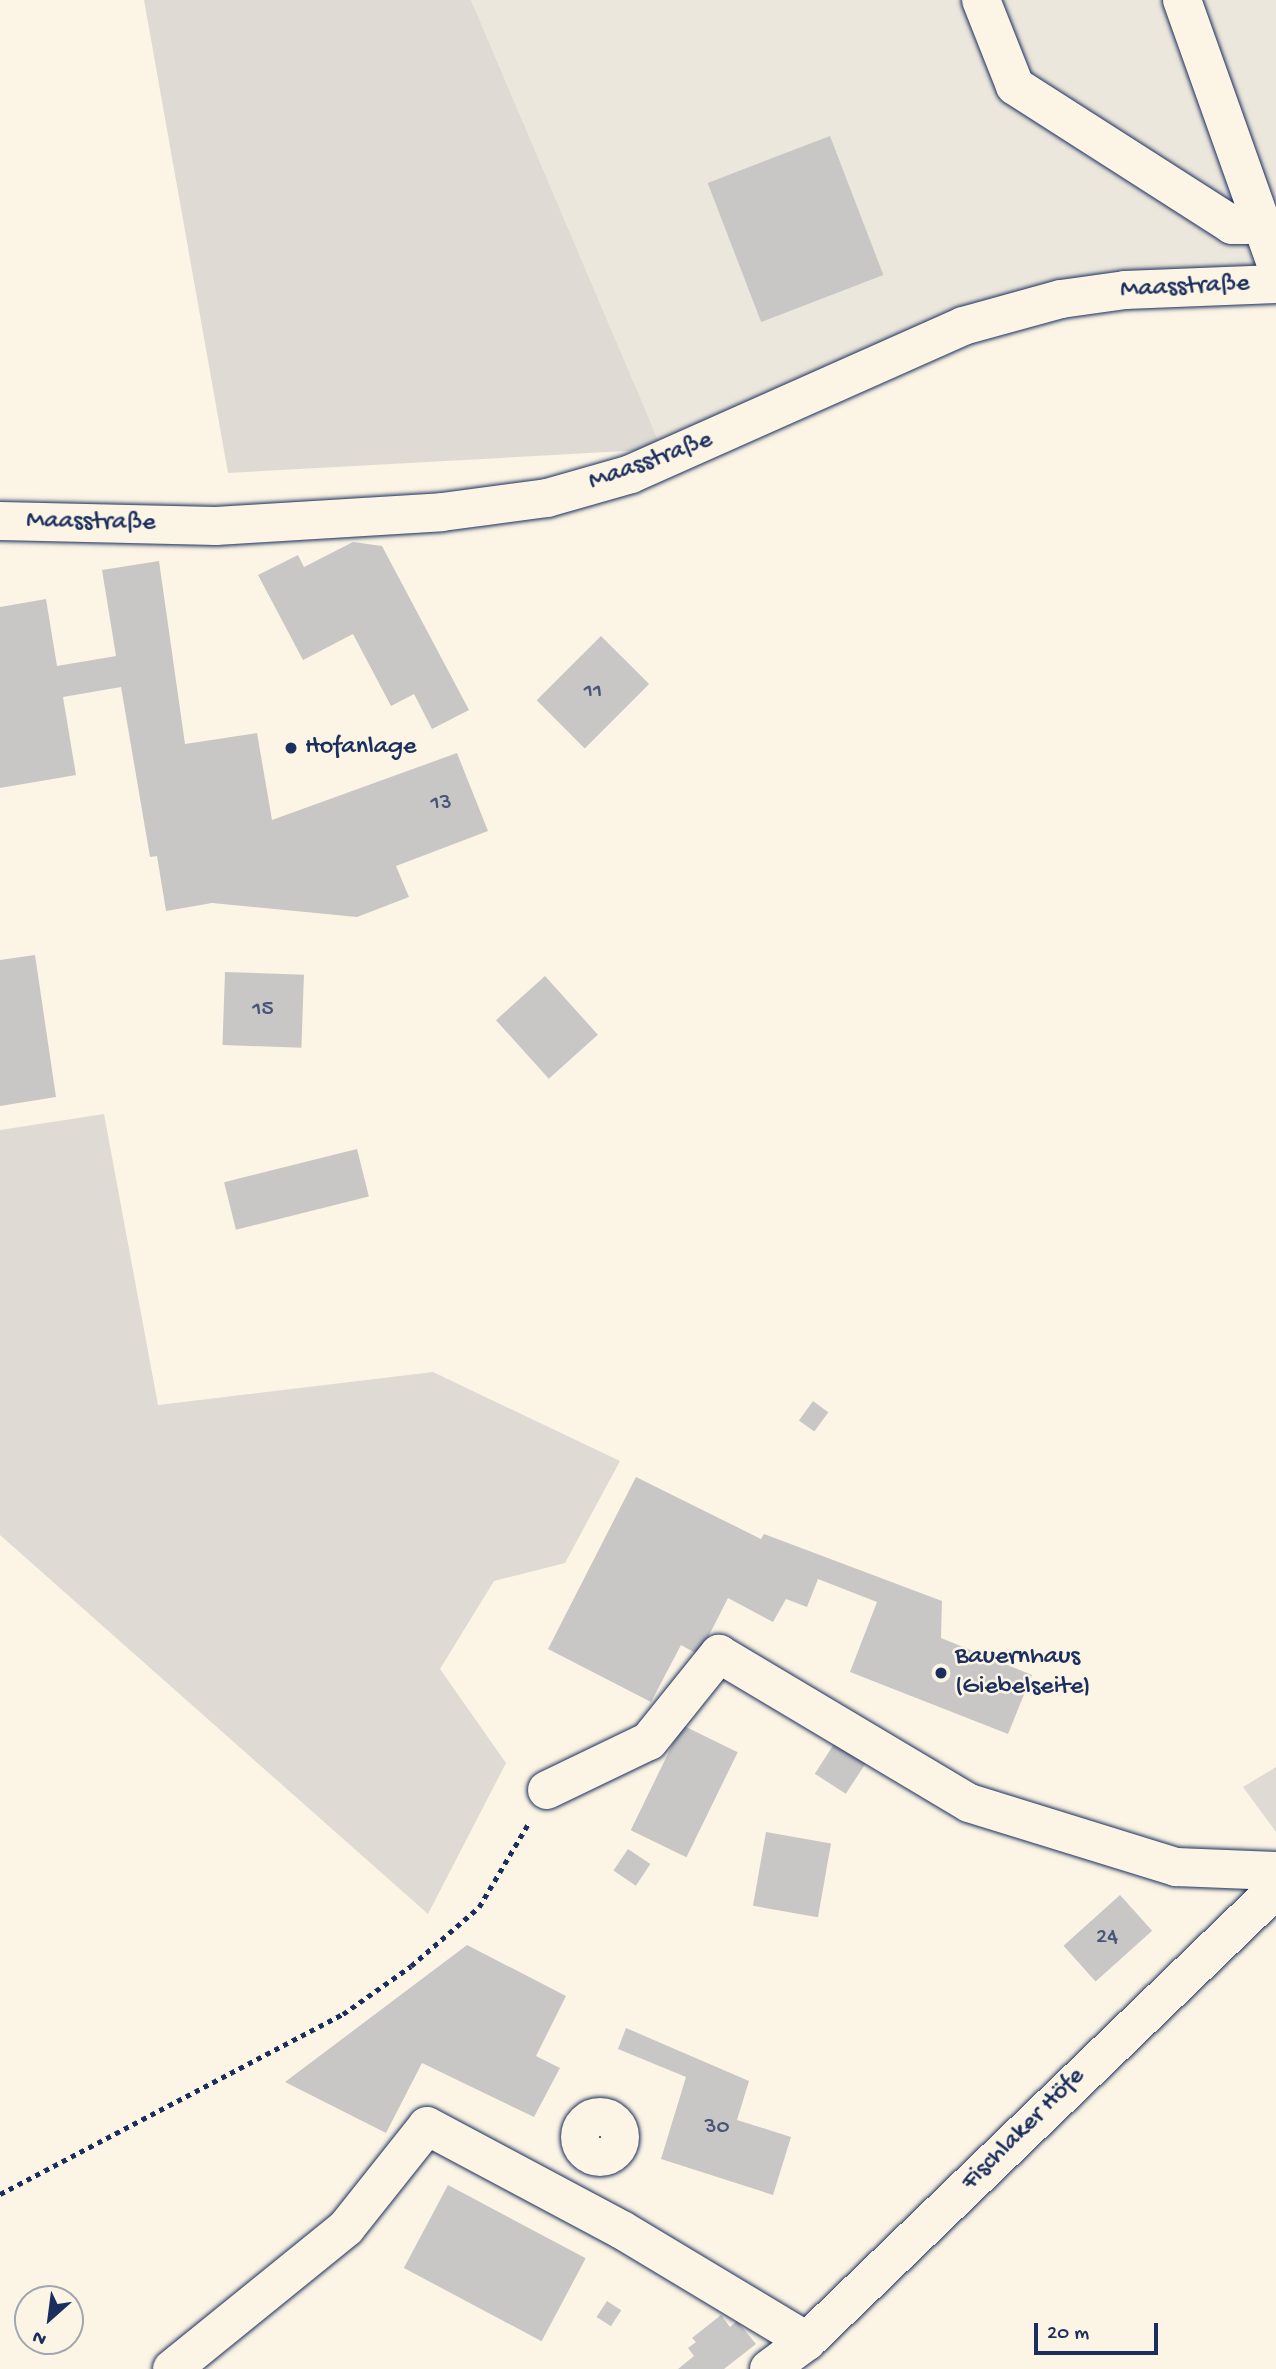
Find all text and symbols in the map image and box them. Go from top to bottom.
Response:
street label: Maasstraße [1120,269,1250,307]
street label: Maasstraße [585,425,717,499]
street label: Maasstraße [26,506,156,540]
house number: 11 [584,678,602,706]
place label: Hofanlage [305,732,416,764]
marker: Hofanlage [283,740,299,756]
house number: 13 [430,790,452,818]
house number: 15 [252,996,274,1024]
place label: Bauernhaus (Giebelseite) [955,1642,1091,1704]
marker: Bauernhaus (Giebelseite) [933,1665,949,1681]
house number: 24 [1096,1924,1118,1952]
street label: Fischlaker Höfe [956,2062,1092,2198]
house number: 30 [705,2114,729,2142]
north arrow [14,2285,84,2355]
scale bar [1038,2310,1162,2354]
text: 20 m [1047,2322,1089,2347]
text: N [29,2324,51,2350]

